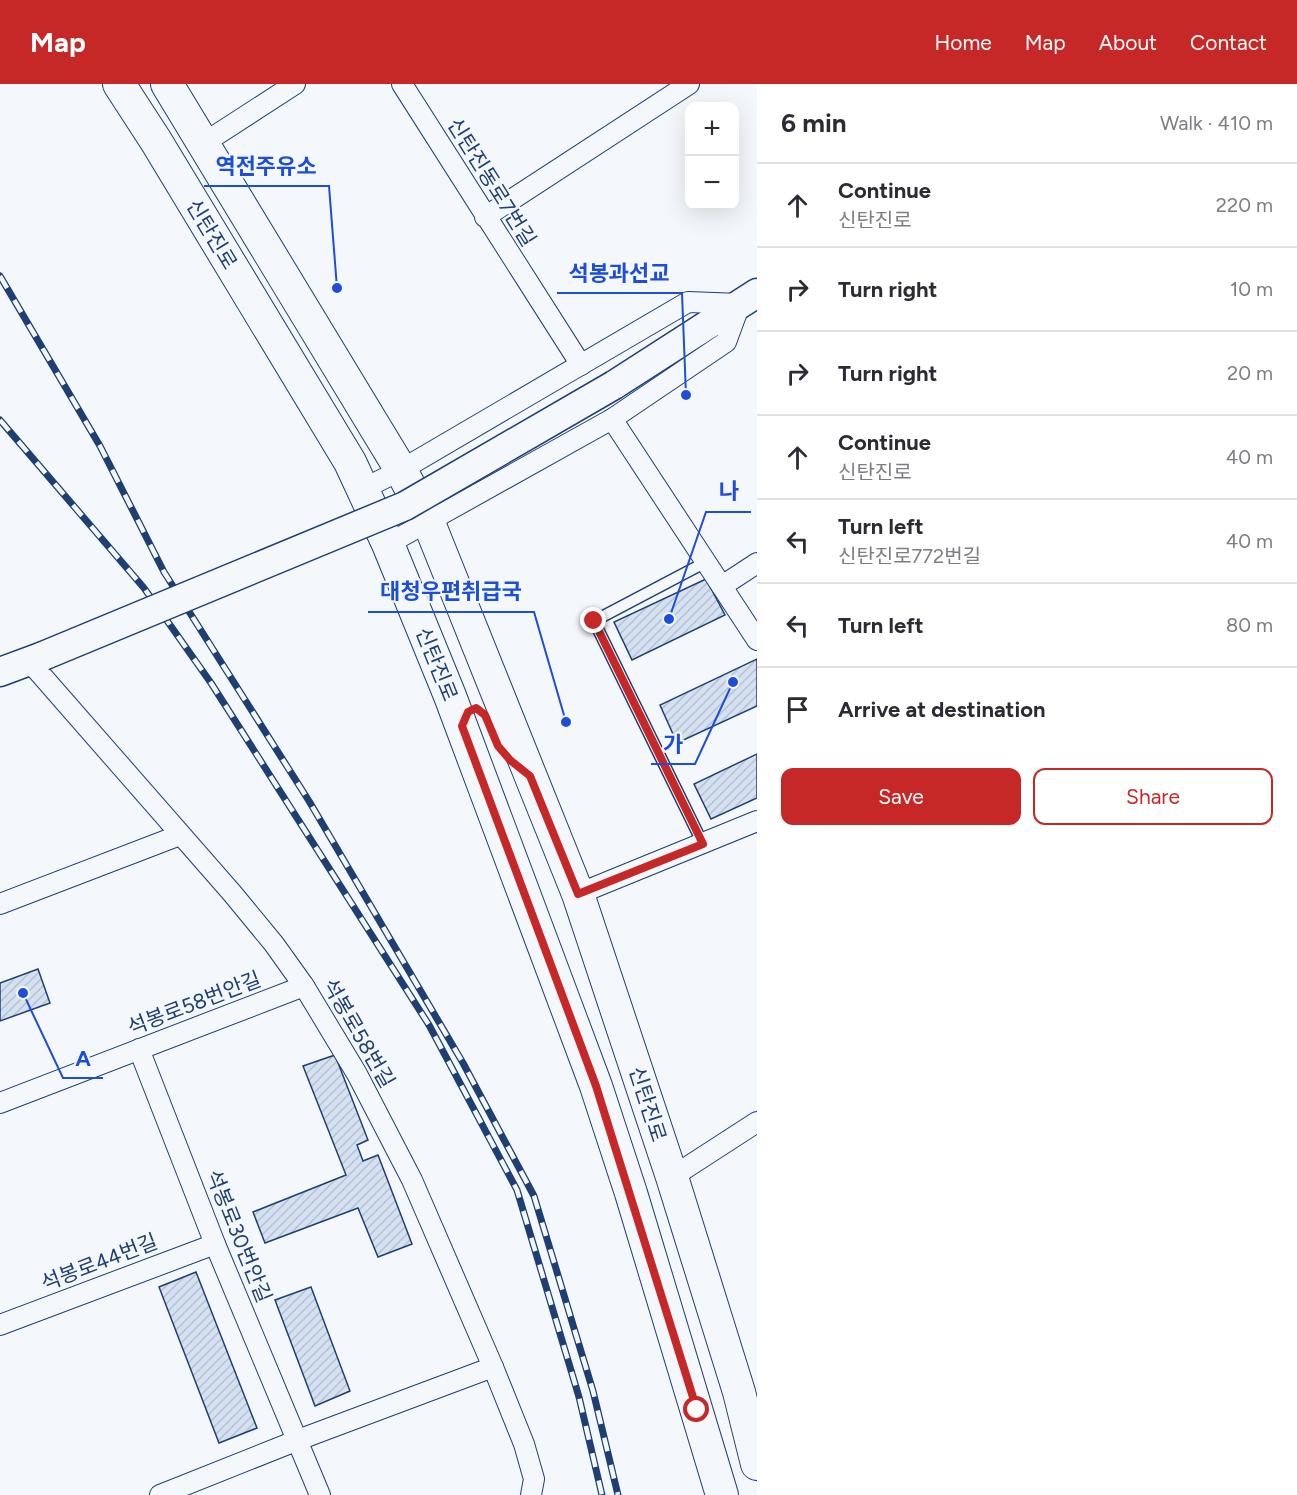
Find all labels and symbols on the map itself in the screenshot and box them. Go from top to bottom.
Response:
street label: 신탄진동로7번길 [443,113,541,251]
callout: 역전주유소 [204,146,329,186]
text: 역전주유소 [215,153,317,180]
street label: 신탄진로 [181,194,243,274]
callout: 석봉과선교 [557,253,682,293]
text: 석봉과선교 [568,260,670,287]
callout: 나 [706,472,751,512]
text: 나 [719,478,739,505]
callout: 대청우편취급국 [368,572,534,612]
text: 대청우편취급국 [380,578,522,605]
route end [580,607,606,633]
street label: 신탄진로 [411,623,463,705]
callout: 가 [651,724,695,764]
text: 가 [663,731,683,758]
street label: 석봉로58번안길 [124,966,264,1040]
street label: 석봉로58번길 [318,974,400,1092]
callout: A [63,1038,103,1078]
text: A [75,1045,91,1072]
street label: 신탄진로 [624,1063,672,1145]
street label: 석봉로30번안길 [201,1166,277,1306]
street label: 석봉로44번길 [37,1228,161,1296]
route start [683,1396,709,1422]

